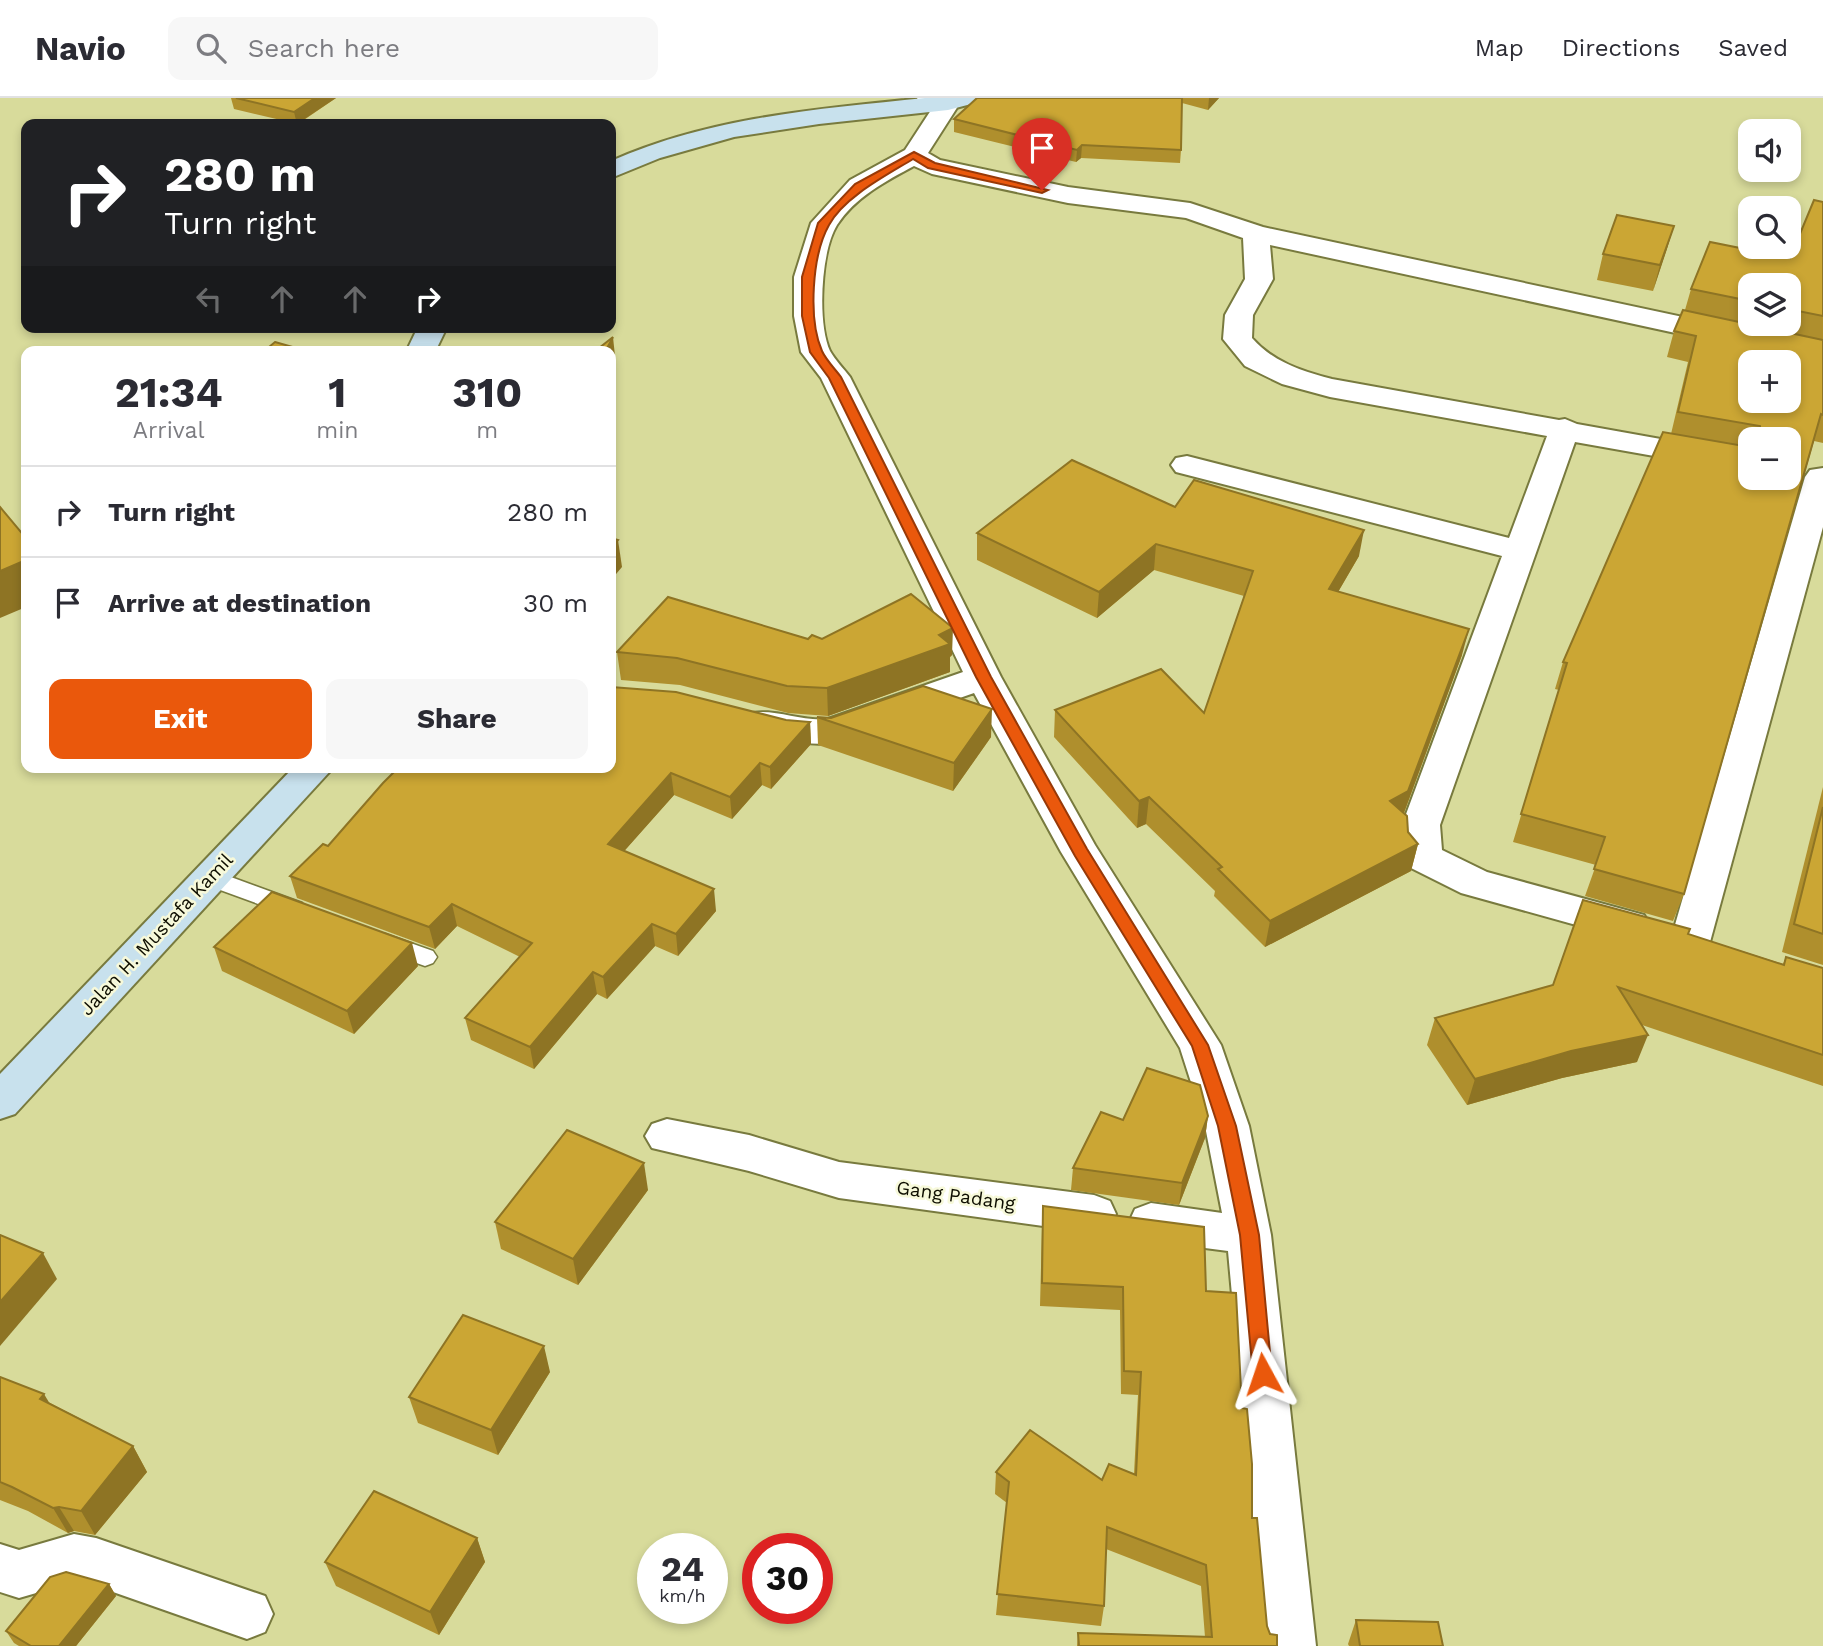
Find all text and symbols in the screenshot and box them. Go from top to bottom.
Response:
search box [168,17,658,80]
text: Navio [35,29,126,68]
icon: search [192,29,230,67]
text: Search here [248,33,400,63]
text: Map [1475,34,1524,62]
text: Directions [1562,34,1680,62]
text: Saved [1718,34,1788,62]
pin [1012,118,1072,190]
map controls [1738,119,1801,490]
button: sound [1738,119,1801,182]
icon: arrive [1023,129,1061,167]
text: 280 m [164,145,316,203]
icon: right [49,147,140,238]
button: search [1738,196,1801,259]
text: Turn right [164,204,316,242]
button: layers [1738,273,1801,336]
icon: left [190,280,228,318]
icon: ahead [263,280,301,318]
icon: ahead [336,280,374,318]
icon: right [409,280,447,318]
button: + [1738,350,1801,413]
text: 21:34 [115,368,223,417]
text: 1 [328,368,346,417]
text: 310 [452,368,522,417]
text: Arrival [133,417,205,444]
text: min [316,417,359,444]
text: m [476,417,498,444]
button: − [1738,427,1801,490]
icon: right [49,493,87,531]
text: Turn right [108,497,235,527]
text: 280 m [507,497,588,527]
icon: arrive [49,584,87,622]
text: Arrive at destination [108,588,371,618]
text: 30 m [523,588,588,618]
button: Exit [49,679,312,759]
button: Share [326,679,588,759]
street label: Jalan H. Mustafa Kamil [75,848,238,1020]
street label: Gang Padang [895,1176,1018,1215]
position arrow [1226,1337,1300,1411]
speed limit sign: 30 [742,1533,833,1624]
text: 24 [661,1548,704,1590]
text: km/h [659,1585,706,1606]

